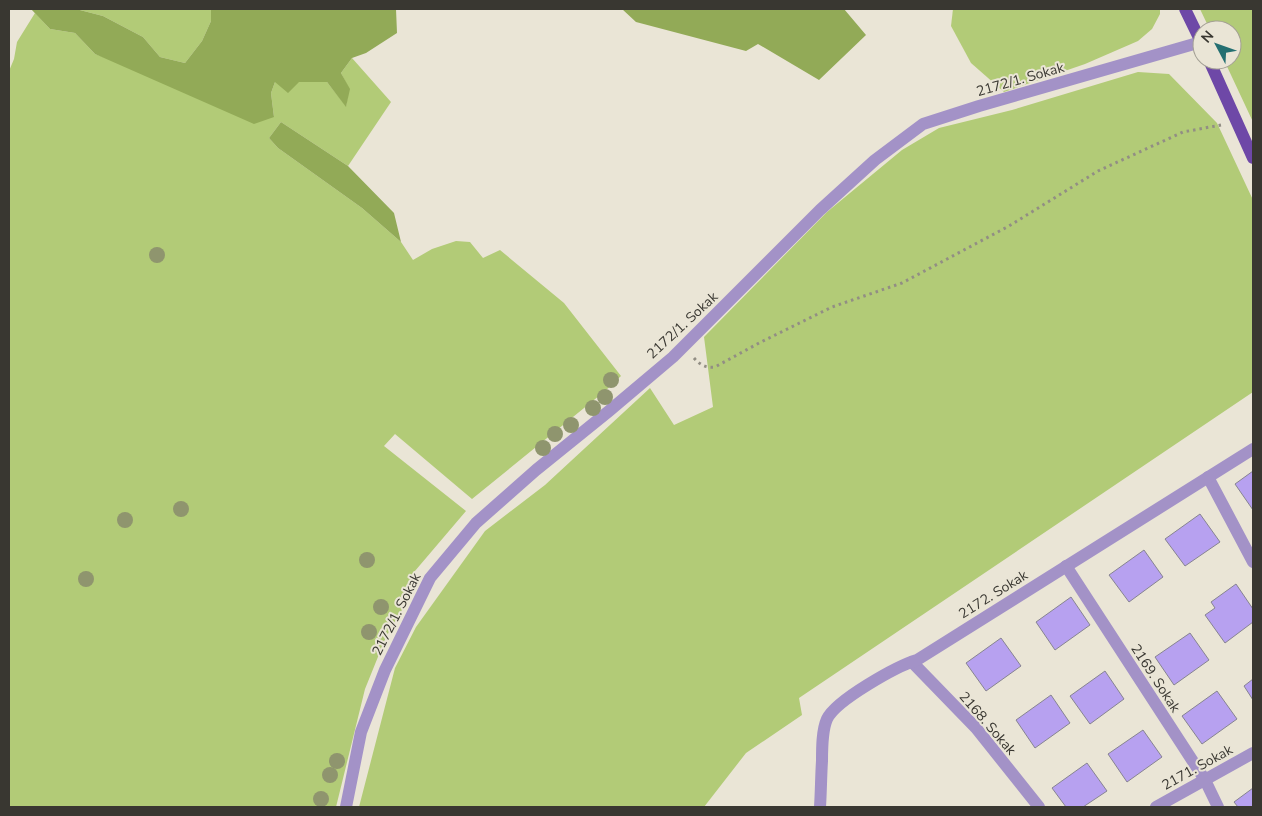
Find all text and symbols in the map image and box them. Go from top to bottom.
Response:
north arrow [1192,20,1242,70]
text: N [1197,27,1218,47]
street label: 2172/1. Sokak [974,58,1067,101]
street label: 2172/1. Sokak [643,287,723,363]
street label: 2172. Sokak [955,565,1032,623]
street label: 2172/1. Sokak [367,569,426,659]
street label: 2169. Sokak [1126,640,1185,717]
street label: 2168. Sokak [955,688,1021,760]
street label: 2171. Sokak [1158,740,1237,795]

